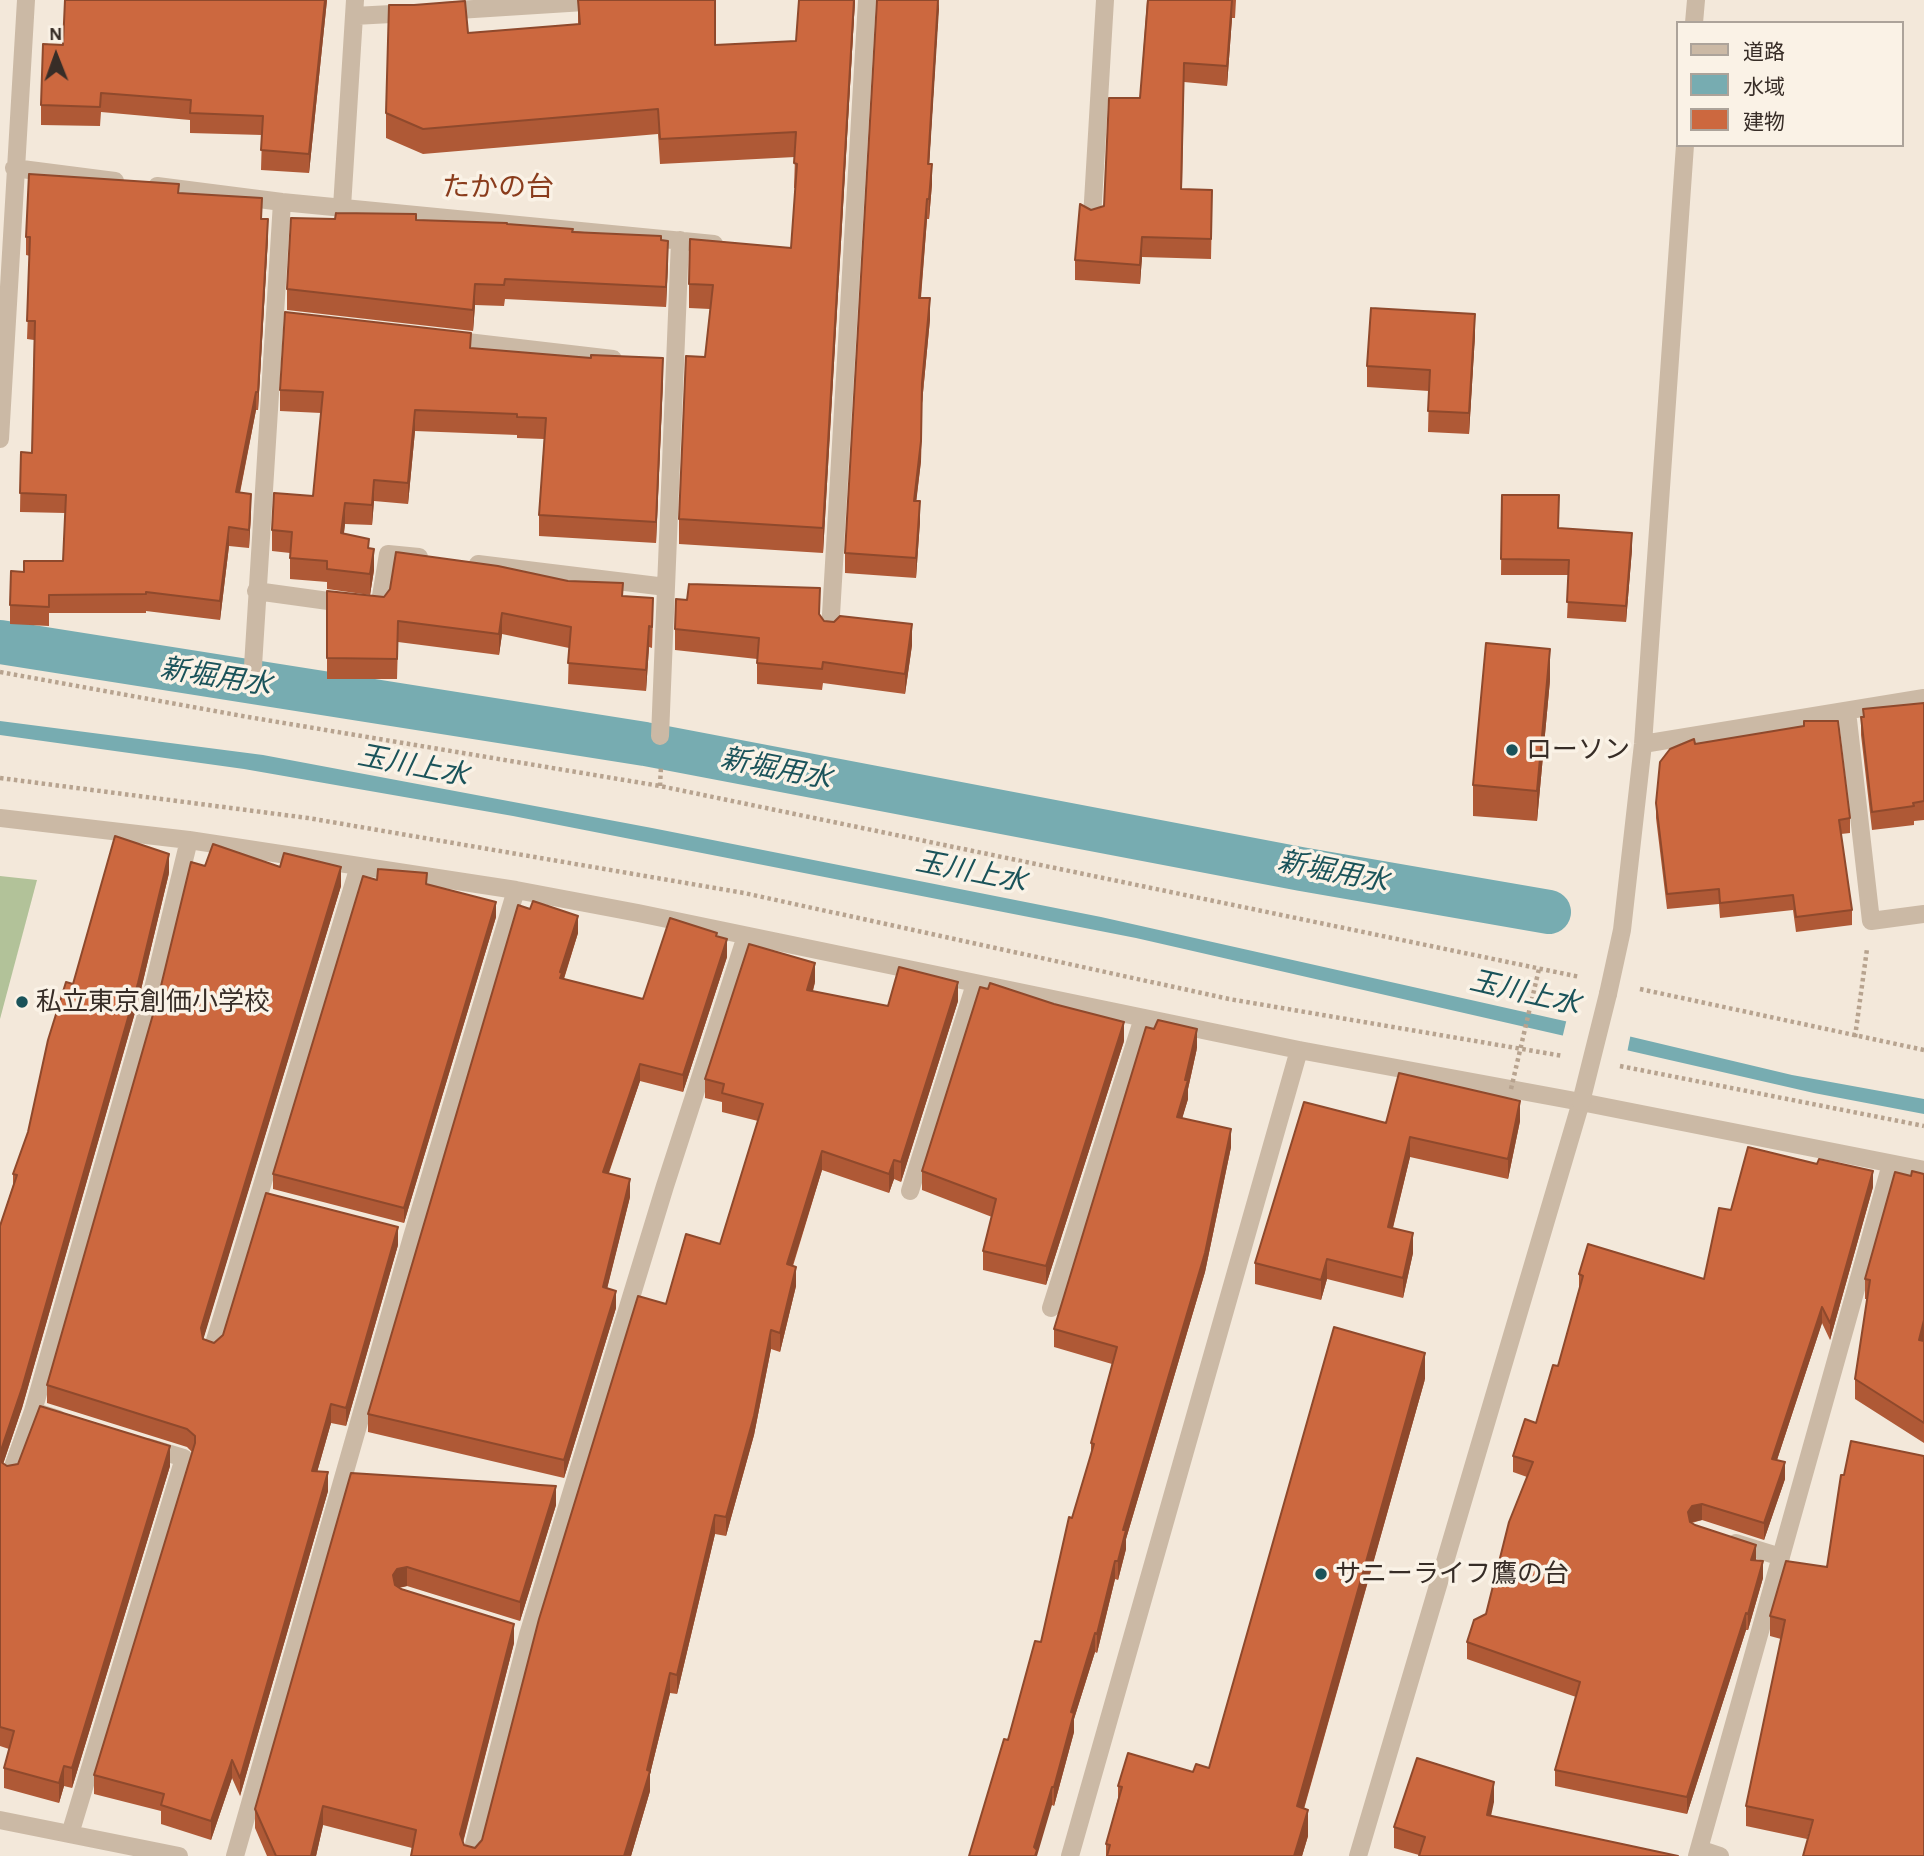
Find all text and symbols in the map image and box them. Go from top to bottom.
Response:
north arrow [21,21,91,91]
legend [1675,21,1903,147]
text: N [49,25,62,44]
text: 道路 [1743,42,1785,63]
text: 水域 [1743,77,1785,98]
text: 建物 [1743,112,1785,133]
district label: たかの台 [442,171,554,205]
water label: 新堀用水 [158,652,274,702]
place label: ローソン [1526,734,1630,766]
water label: 玉川上水 [355,739,471,793]
water label: 新堀用水 [718,742,834,796]
marker: ローソン [1504,742,1520,758]
water label: 玉川上水 [913,845,1029,899]
water label: 新堀用水 [1275,845,1391,899]
water label: 玉川上水 [1467,964,1583,1022]
place label: 私立東京創価小学校 [36,986,270,1018]
marker: 私立東京創価小学校 [14,994,30,1010]
place label: サニーライフ鷹の台 [1335,1558,1569,1590]
marker: サニーライフ鷹の台 [1313,1566,1329,1582]

